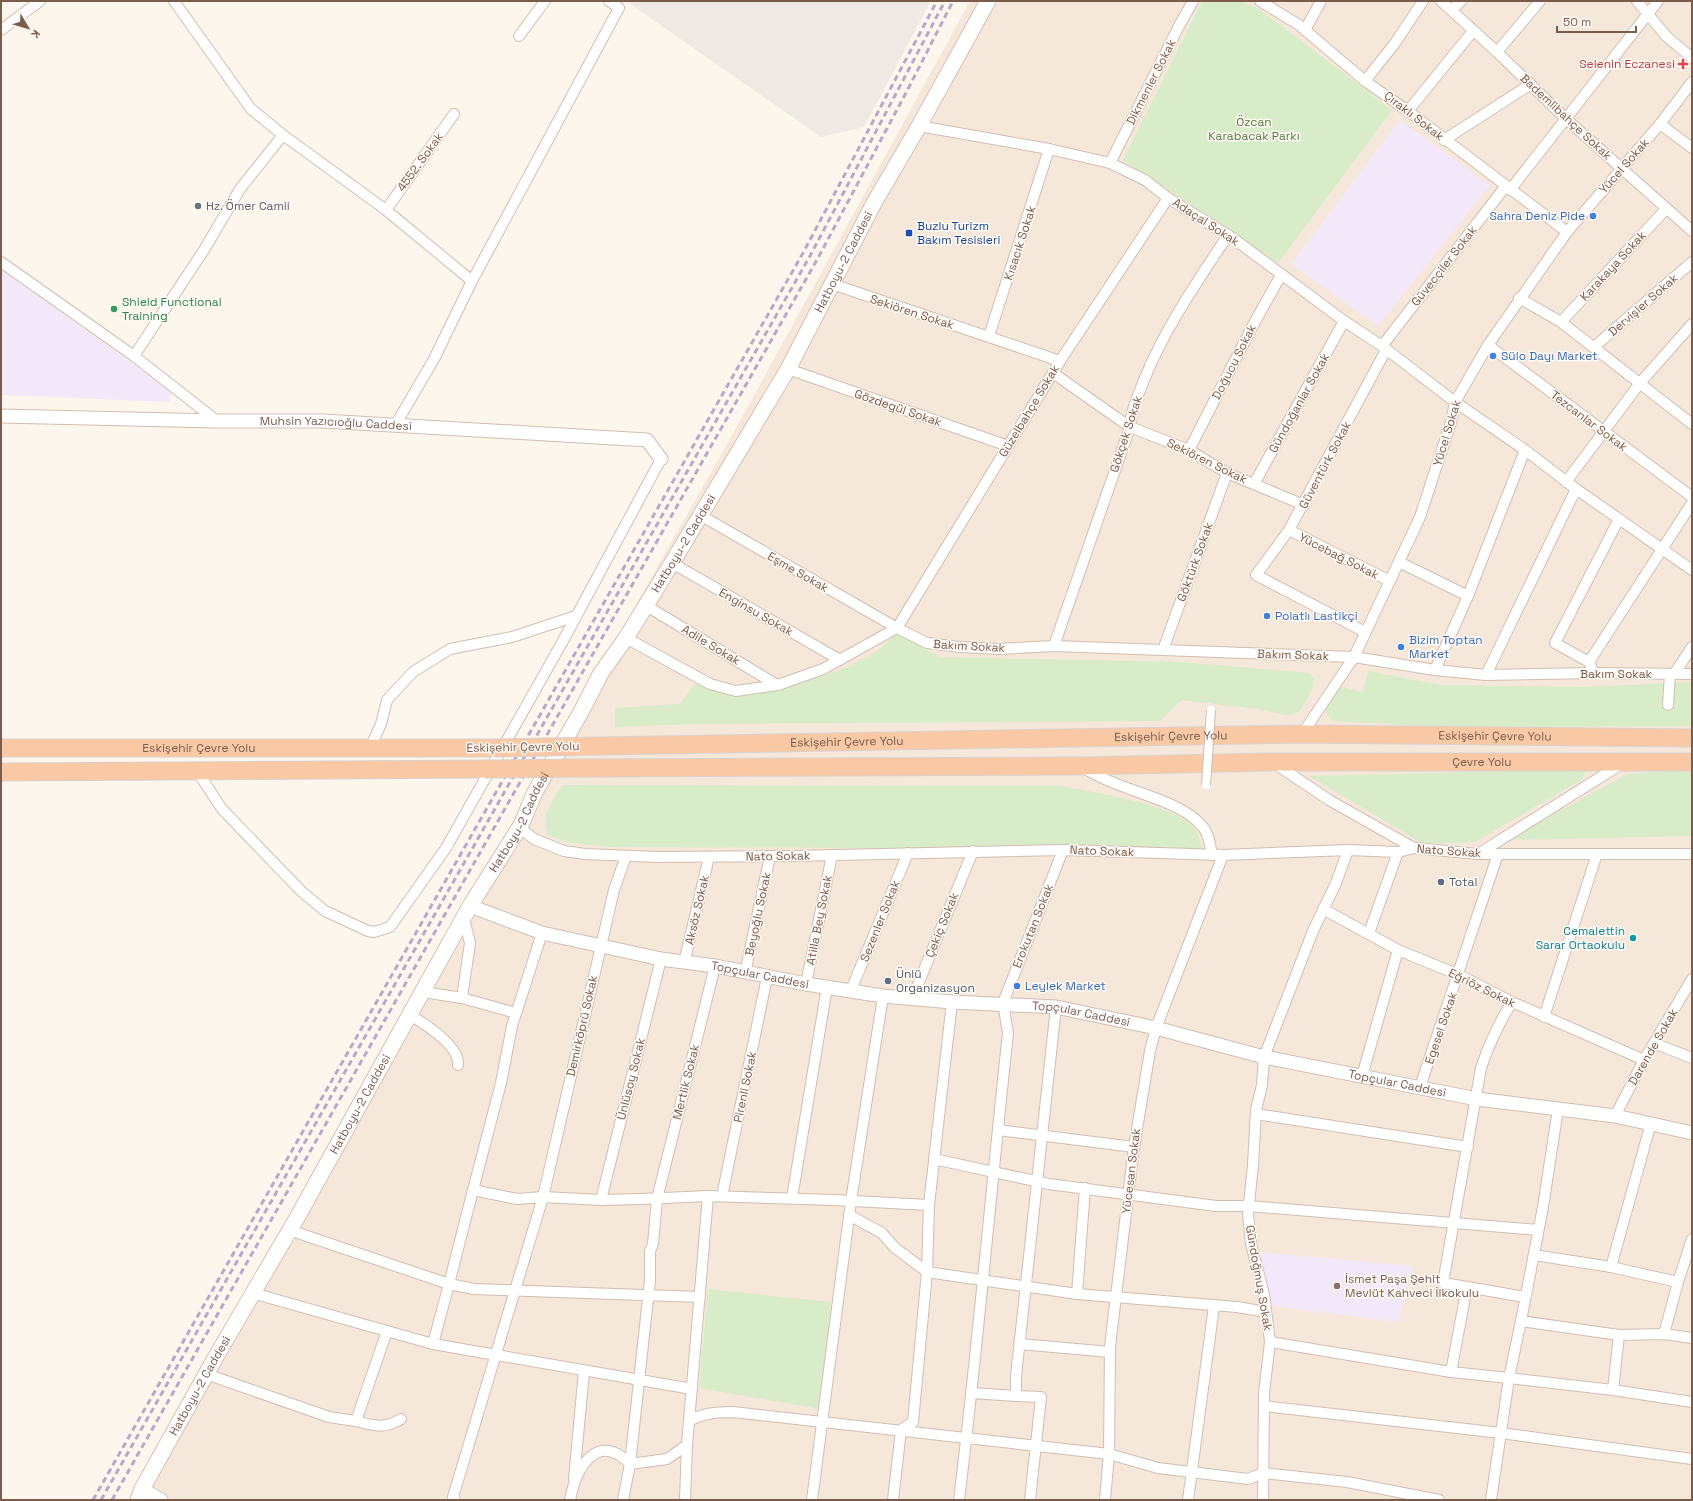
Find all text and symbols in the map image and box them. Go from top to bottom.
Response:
north arrow [8,8,48,48]
scale bar [1557,8,1636,34]
text: 50 m [1563,14,1591,30]
text: K [28,27,44,41]
street label: Dikmenler Sokak [1122,36,1180,128]
place label: Selenin Eczanesi [1579,56,1675,72]
marker: Selenin Eczanesi [1678,59,1688,69]
street label: Bademlibahçe Sokak [1517,70,1616,164]
street label: Çıraklı Sokak [1381,88,1448,145]
park label: Özcan Karabacak Parkı [1208,114,1300,144]
street label: 4552. Sokak [393,129,447,195]
street label: Yücel Sokak [1595,134,1653,197]
street label: Adaçal Sokak [1170,194,1243,250]
place label: Hz. Ömer Camii [206,198,290,214]
marker: Hz. Ömer Camii [193,201,203,211]
street label: Kısacık Sokak [1000,203,1040,282]
street label: Hatboyu-2 Caddesi [811,208,876,315]
place label: Sahra Deniz Pide [1489,208,1585,224]
marker: Sahra Deniz Pide [1588,211,1598,221]
place label: Buzlu Turizm Bakım Tesisleri [917,218,1000,248]
street label: Güvecçiler Sokak [1408,222,1481,310]
street label: Karakaya Sokak [1576,227,1650,304]
marker: Buzlu Turizm Bakım Tesisleri [904,228,914,238]
street label: Dervişler Sokak [1605,270,1682,340]
street label: Sekiören Sokak [868,291,957,333]
place label: Shield Functional Training [122,294,222,324]
marker: Shield Functional Training [109,304,119,314]
street label: Doğucu Sokak [1208,321,1260,402]
place label: Sülo Dayı Market [1501,348,1598,364]
street label: Gündoğanlar Sokak [1265,350,1333,456]
marker: Sülo Dayı Market [1488,351,1498,361]
street label: Güzelbahçe Sokak [995,361,1063,460]
street label: Gözdegül Sokak [852,386,944,431]
street label: Tezcanlar Sokak [1547,387,1631,455]
street label: Gökçek Sokak [1106,393,1146,474]
street label: Yücel Sokak [1429,397,1465,468]
street label: Muhsin Yazıcıoğlu Caddesi [260,413,412,434]
street label: Güventürk Sokak [1295,418,1355,512]
street label: Sekiören Sokak [1164,435,1250,488]
street label: Hatboyu-2 Caddesi [648,491,719,596]
street label: Göktürk Sokak [1173,520,1217,604]
street label: Yücebağ Sokak [1296,529,1382,583]
street label: Eşme Sokak [765,548,832,596]
street label: Enginsu Sokak [716,584,797,640]
place label: Polatlı Lastikçi [1275,608,1358,624]
marker: Polatlı Lastikçi [1262,611,1272,621]
street label: Adile Sokak [679,621,744,669]
place label: Bizim Toptan Market [1409,632,1483,662]
street label: Bakım Sokak [933,636,1006,656]
marker: Bizim Toptan Market [1396,642,1406,652]
street label: Bakım Sokak [1257,646,1330,664]
street label: Bakım Sokak [1580,666,1653,682]
street label: Eskişehir Çevre Yolu [1114,727,1228,745]
street label: Eskişehir Çevre Yolu [1438,727,1552,745]
street label: Eskişehir Çevre Yolu [790,733,904,751]
street label: Eskişehir Çevre Yolu [466,738,580,756]
street label: Eskişehir Çevre Yolu [142,740,256,756]
street label: Çevre Yolu [1452,754,1512,770]
street label: Hatboyu-2 Caddesi [485,769,553,875]
street label: Nato Sokak [1416,841,1482,861]
street label: Nato Sokak [1069,842,1135,860]
street label: Nato Sokak [745,847,811,865]
street label: Beyoğlu Sokak [741,870,775,957]
street label: Aksöz Sokak [681,873,713,946]
street label: Atilla Bey Sokak [802,873,836,966]
place label: Total [1449,874,1477,890]
street label: Sezenler Sokak [856,877,904,964]
marker: Total [1436,877,1446,887]
street label: Erokutan Sokak [1009,881,1057,971]
street label: Çekiç Sokak [922,890,963,960]
place label: Cemalettin Sarar Ortaokulu [1536,923,1625,953]
marker: Cemalettin Sarar Ortaokulu [1628,933,1638,943]
street label: Topçular Caddesi [710,958,810,992]
street label: Eğriöz Sokak [1446,965,1519,1011]
place label: Ünlü Organizasyon [896,966,975,996]
street label: Demirköprü Sokak [563,973,602,1078]
marker: Ünlü Organizasyon [883,976,893,986]
place label: Leylek Market [1025,978,1106,994]
marker: Leylek Market [1012,981,1022,991]
street label: Egesel Sokak [1421,989,1461,1066]
street label: Topçular Caddesi [1032,998,1132,1030]
street label: Darende Sokak [1625,1005,1682,1088]
street label: Ünlüsoy Sokak [613,1036,649,1122]
street label: Mertlik Sokak [669,1042,703,1121]
street label: Pirenli Sokak [730,1049,760,1124]
street label: Hatboyu-2 Caddesi [326,1051,394,1157]
street label: Topçular Caddesi [1347,1066,1448,1101]
street label: Yücesan Sokak [1118,1127,1144,1215]
street label: Gündoğmuş Sokak [1242,1224,1276,1333]
place label: İsmet Paşa Şehit Mevlüt Kahveci İlkokulu [1345,1271,1479,1301]
marker: İsmet Paşa Şehit Mevlüt Kahveci İlkokulu [1332,1281,1342,1291]
street label: Hatboyu-2 Caddesi [165,1333,234,1438]

